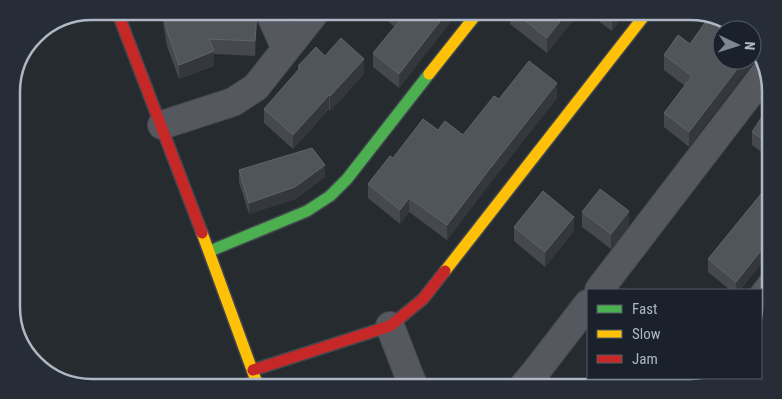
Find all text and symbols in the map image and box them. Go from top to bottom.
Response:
north arrow [712,20,762,70]
text: N [742,41,758,51]
legend [587,289,762,379]
text: Fast [632,300,657,318]
text: Slow [632,325,661,343]
text: Jam [632,350,658,368]

